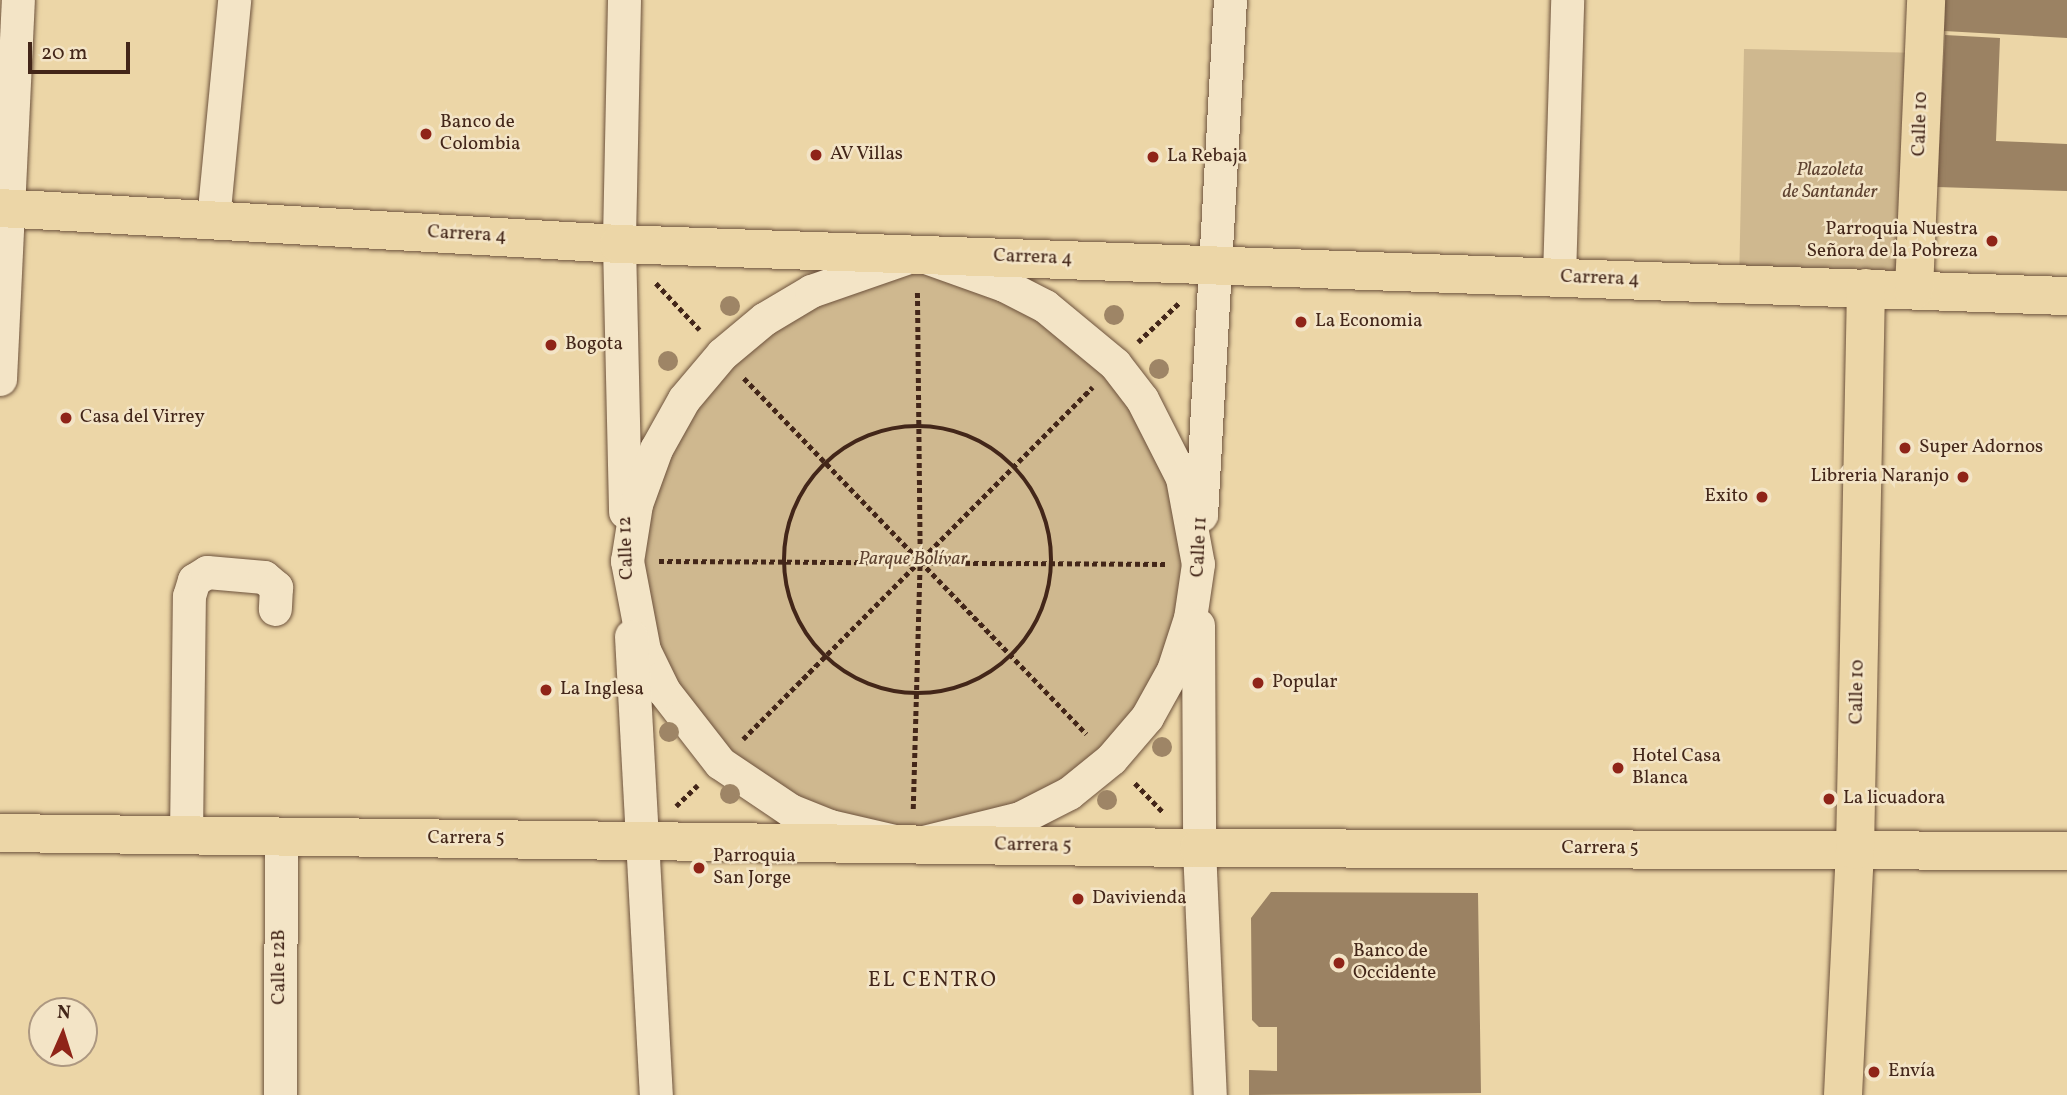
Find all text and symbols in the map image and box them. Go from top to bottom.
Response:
scale bar [32,28,133,72]
text: 20 m [41,39,87,68]
street label: Calle 10 [1908,91,1934,157]
place label: Banco de Colombia [440,112,521,156]
marker: Banco de Colombia [418,126,434,142]
place label: AV Villas [830,144,904,166]
place label: La Rebaja [1167,146,1247,168]
marker: AV Villas [808,147,824,163]
marker: La Rebaja [1145,149,1161,165]
park label: Plazoleta de Santander [1782,160,1878,204]
place label: Parroquia Nuestra Señora de la Pobreza [1806,219,1978,263]
street label: Carrera 4 [427,222,507,248]
marker: Parroquia Nuestra Señora de la Pobreza [1984,233,2000,249]
street label: Carrera 4 [993,245,1073,271]
street label: Carrera 4 [1560,266,1640,292]
place label: La Economia [1315,311,1422,333]
marker: La Economia [1293,314,1309,330]
place label: Bogota [565,334,623,356]
marker: Bogota [543,337,559,353]
place label: Casa del Virrey [80,407,205,429]
marker: Casa del Virrey [58,410,74,426]
place label: Super Adornos [1919,437,2043,459]
marker: Super Adornos [1897,440,1913,456]
place label: Libreria Naranjo [1811,466,1949,488]
marker: Libreria Naranjo [1955,469,1971,485]
place label: Exito [1704,486,1748,508]
marker: Exito [1754,489,1770,505]
street label: Calle 12 [614,516,640,580]
street label: Calle 11 [1187,516,1213,578]
park label: Parque Bolívar [858,549,968,571]
street label: Calle 10 [1846,659,1870,725]
place label: Popular [1272,672,1337,694]
marker: Popular [1250,675,1266,691]
place label: La Inglesa [560,679,644,701]
marker: La Inglesa [538,682,554,698]
place label: Hotel Casa Blanca [1632,746,1721,790]
marker: Hotel Casa Blanca [1610,760,1626,776]
place label: La licuadora [1843,788,1945,810]
marker: La licuadora [1821,791,1837,807]
street label: Carrera 5 [427,828,505,850]
street label: Carrera 5 [994,834,1072,858]
street label: Carrera 5 [1561,838,1639,860]
place label: Parroquia San Jorge [713,846,796,890]
marker: Parroquia San Jorge [691,860,707,876]
place label: Davivienda [1092,888,1187,910]
marker: Davivienda [1070,891,1086,907]
street label: Calle 12B [269,929,291,1005]
place label: Banco de Occidente [1353,941,1436,985]
marker: Banco de Occidente [1331,955,1347,971]
district label: EL CENTRO [869,968,997,994]
north arrow [28,997,98,1067]
text: N [56,1000,72,1026]
place label: Envía [1888,1061,1935,1083]
marker: Envía [1866,1064,1882,1080]

